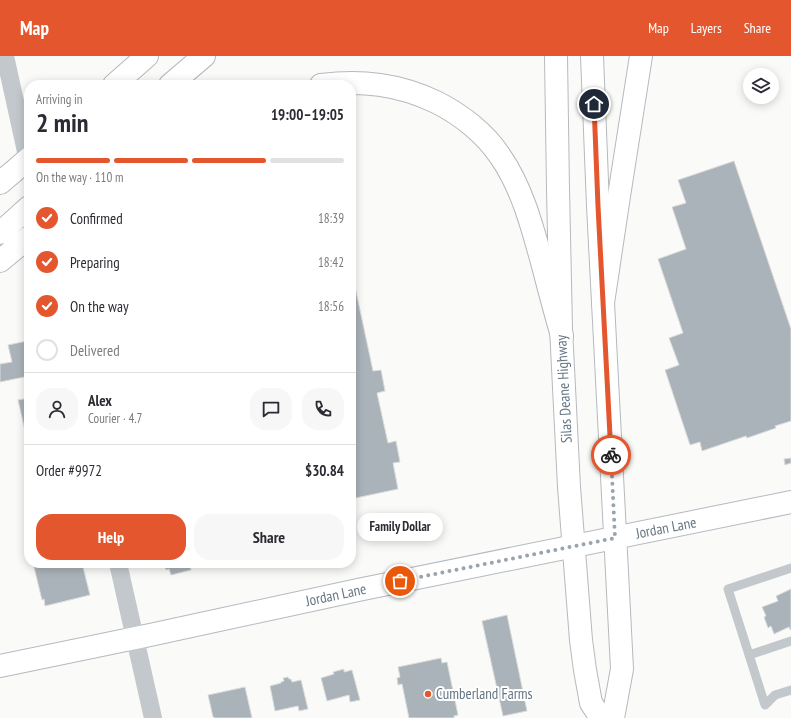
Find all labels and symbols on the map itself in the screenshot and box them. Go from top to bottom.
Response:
pin [577,87,611,121]
street label: Silas Deane Highway [551,334,576,444]
courier [591,435,631,475]
street label: Jordan Lane [633,512,698,543]
callout: Family Dollar [357,513,443,541]
pin [383,564,417,598]
street label: Jordan Lane [303,579,368,610]
place label: Cumberland Farms [436,684,533,703]
marker: Cumberland Farms [423,689,433,699]

